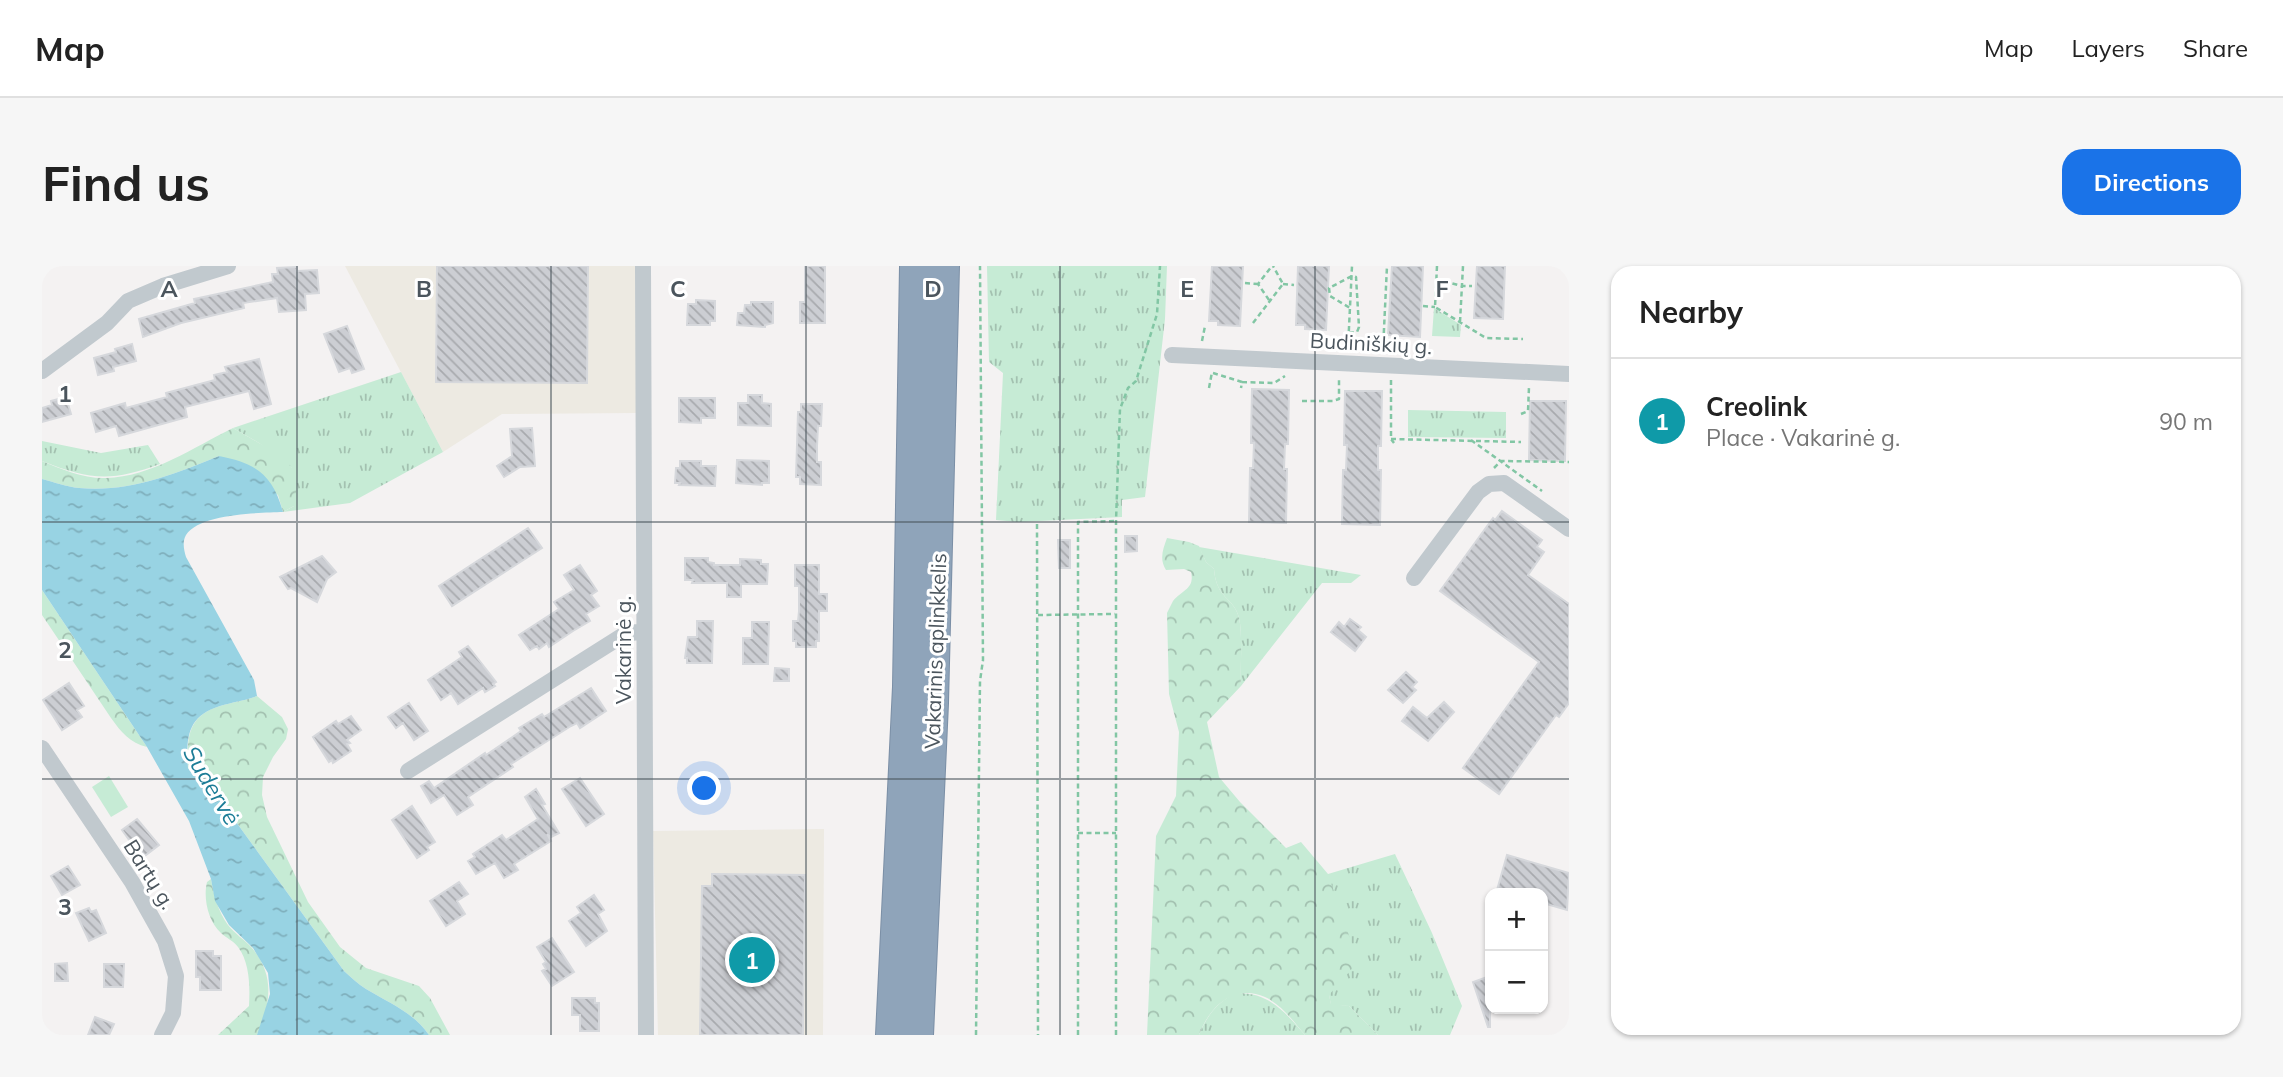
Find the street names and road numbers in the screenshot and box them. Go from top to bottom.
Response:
street label: Budiniškių g. [1309,327,1433,359]
street label: Vakarinis aplinkkelis [919,553,951,749]
street label: Vakarinė g. [610,596,636,704]
street label: Bartų g. [118,834,182,914]

